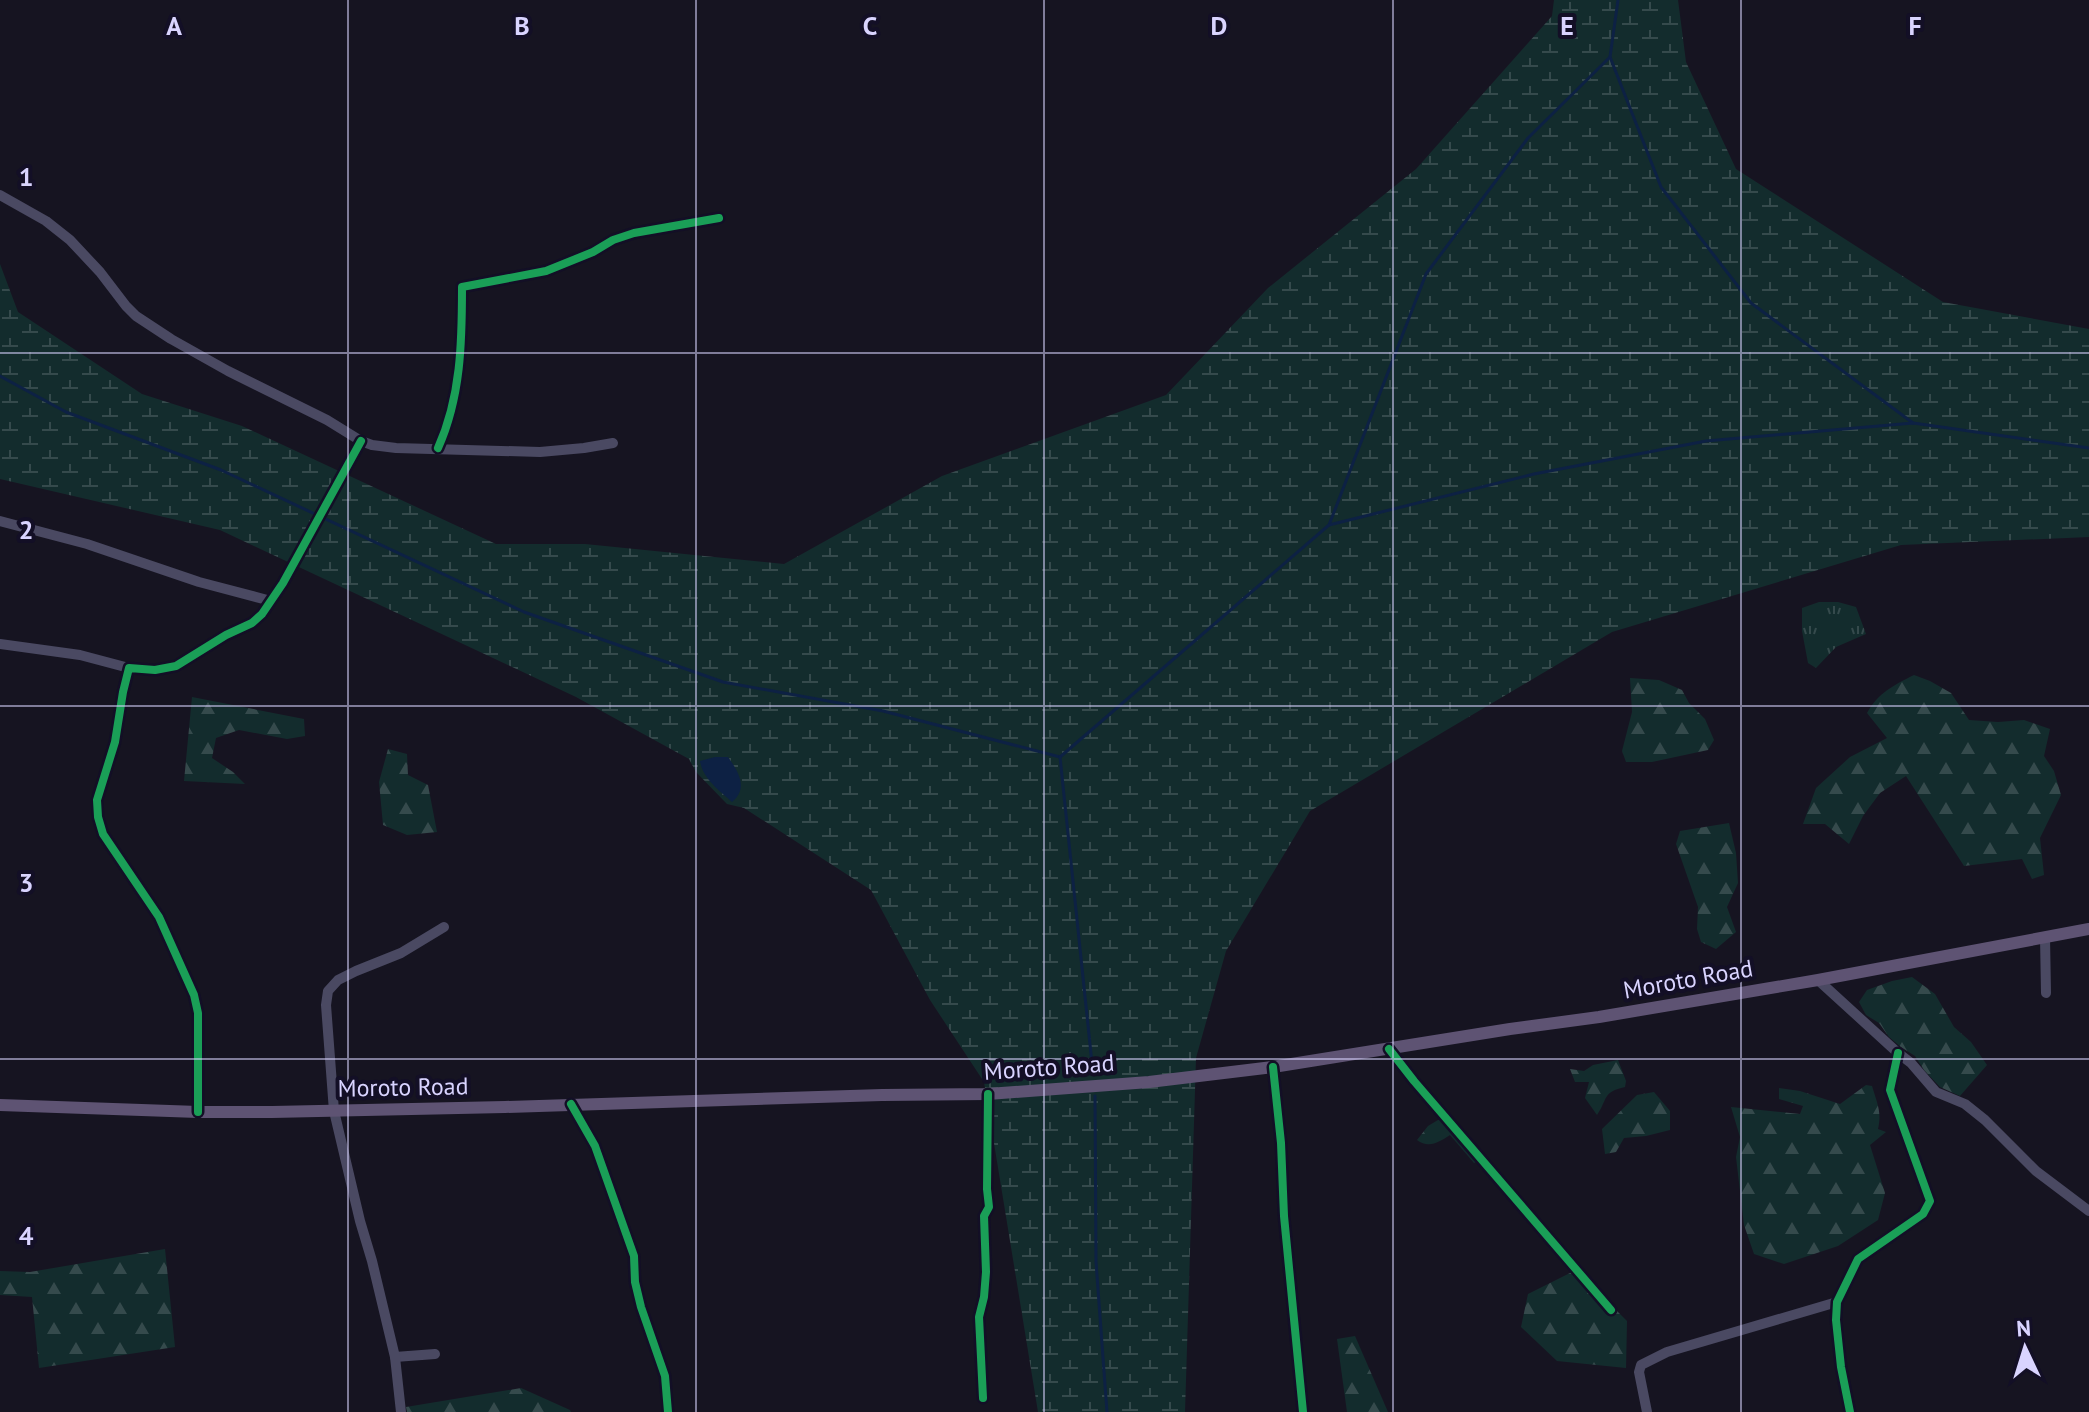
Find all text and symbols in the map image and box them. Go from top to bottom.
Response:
text: A [166,9,182,42]
text: B [514,9,530,42]
text: C [863,9,877,42]
text: D [1211,9,1227,42]
text: E [1560,9,1574,42]
text: F [1908,9,1922,42]
text: 1 [19,160,33,193]
text: 2 [19,513,33,546]
text: 3 [19,866,33,899]
street label: Moroto Road [1621,952,1755,1006]
street label: Moroto Road [983,1047,1115,1087]
street label: Moroto Road [337,1070,469,1104]
text: 4 [19,1219,34,1252]
north arrow [1985,1308,2065,1388]
text: N [2015,1314,2032,1343]

